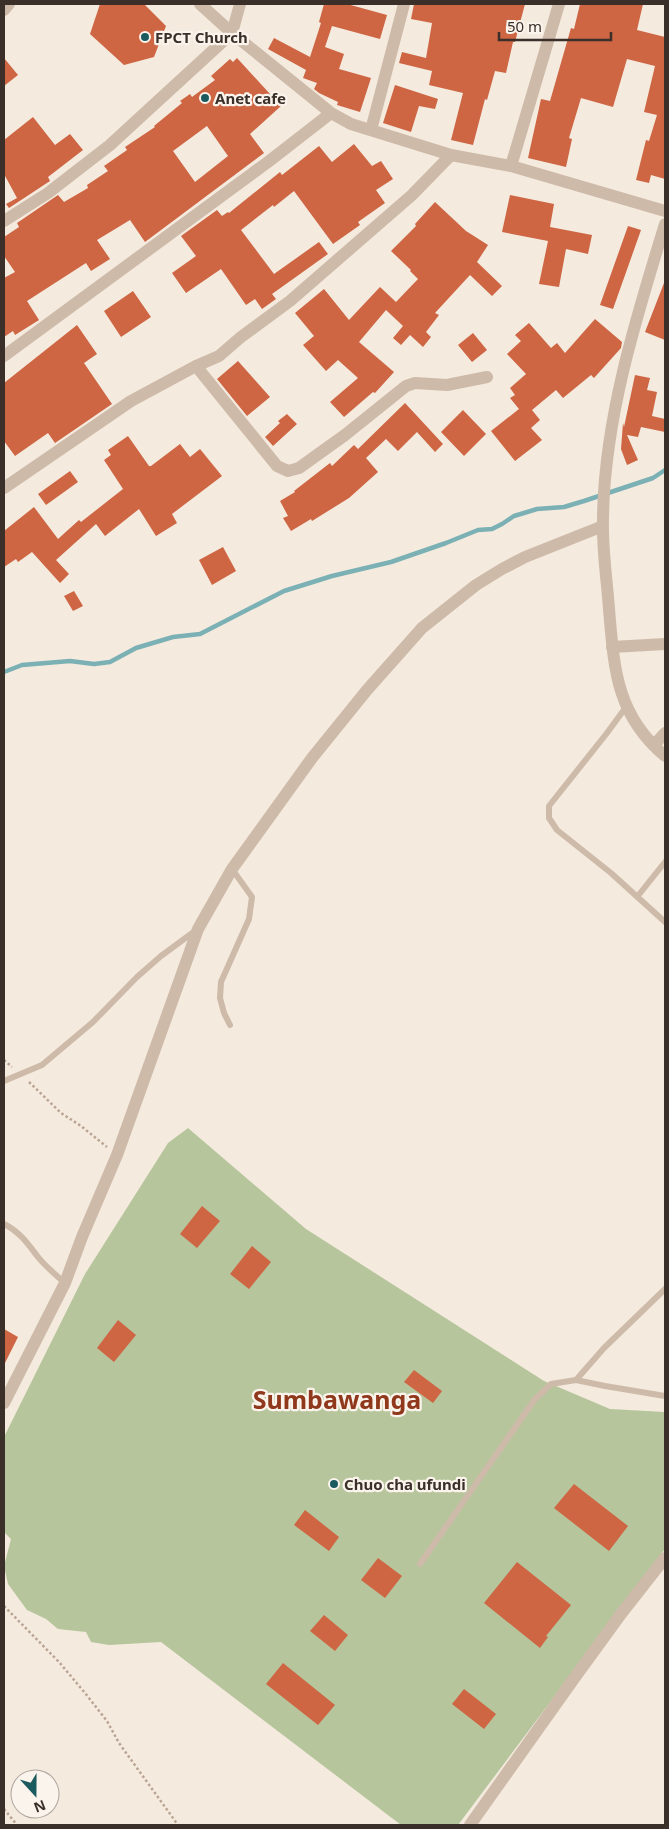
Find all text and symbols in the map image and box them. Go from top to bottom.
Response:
scale bar [499,10,612,42]
text: 50 m [507,16,542,36]
place label: FPCT Church [155,27,248,47]
marker: FPCT Church [139,31,151,43]
place label: Anet cafe [215,88,286,108]
marker: Anet cafe [199,92,211,104]
district label: Sumbawanga [253,1382,421,1416]
place label: Chuo cha ufundi [344,1474,466,1494]
marker: Chuo cha ufundi [328,1478,340,1490]
north arrow [10,1769,60,1819]
text: N [31,1796,49,1818]

